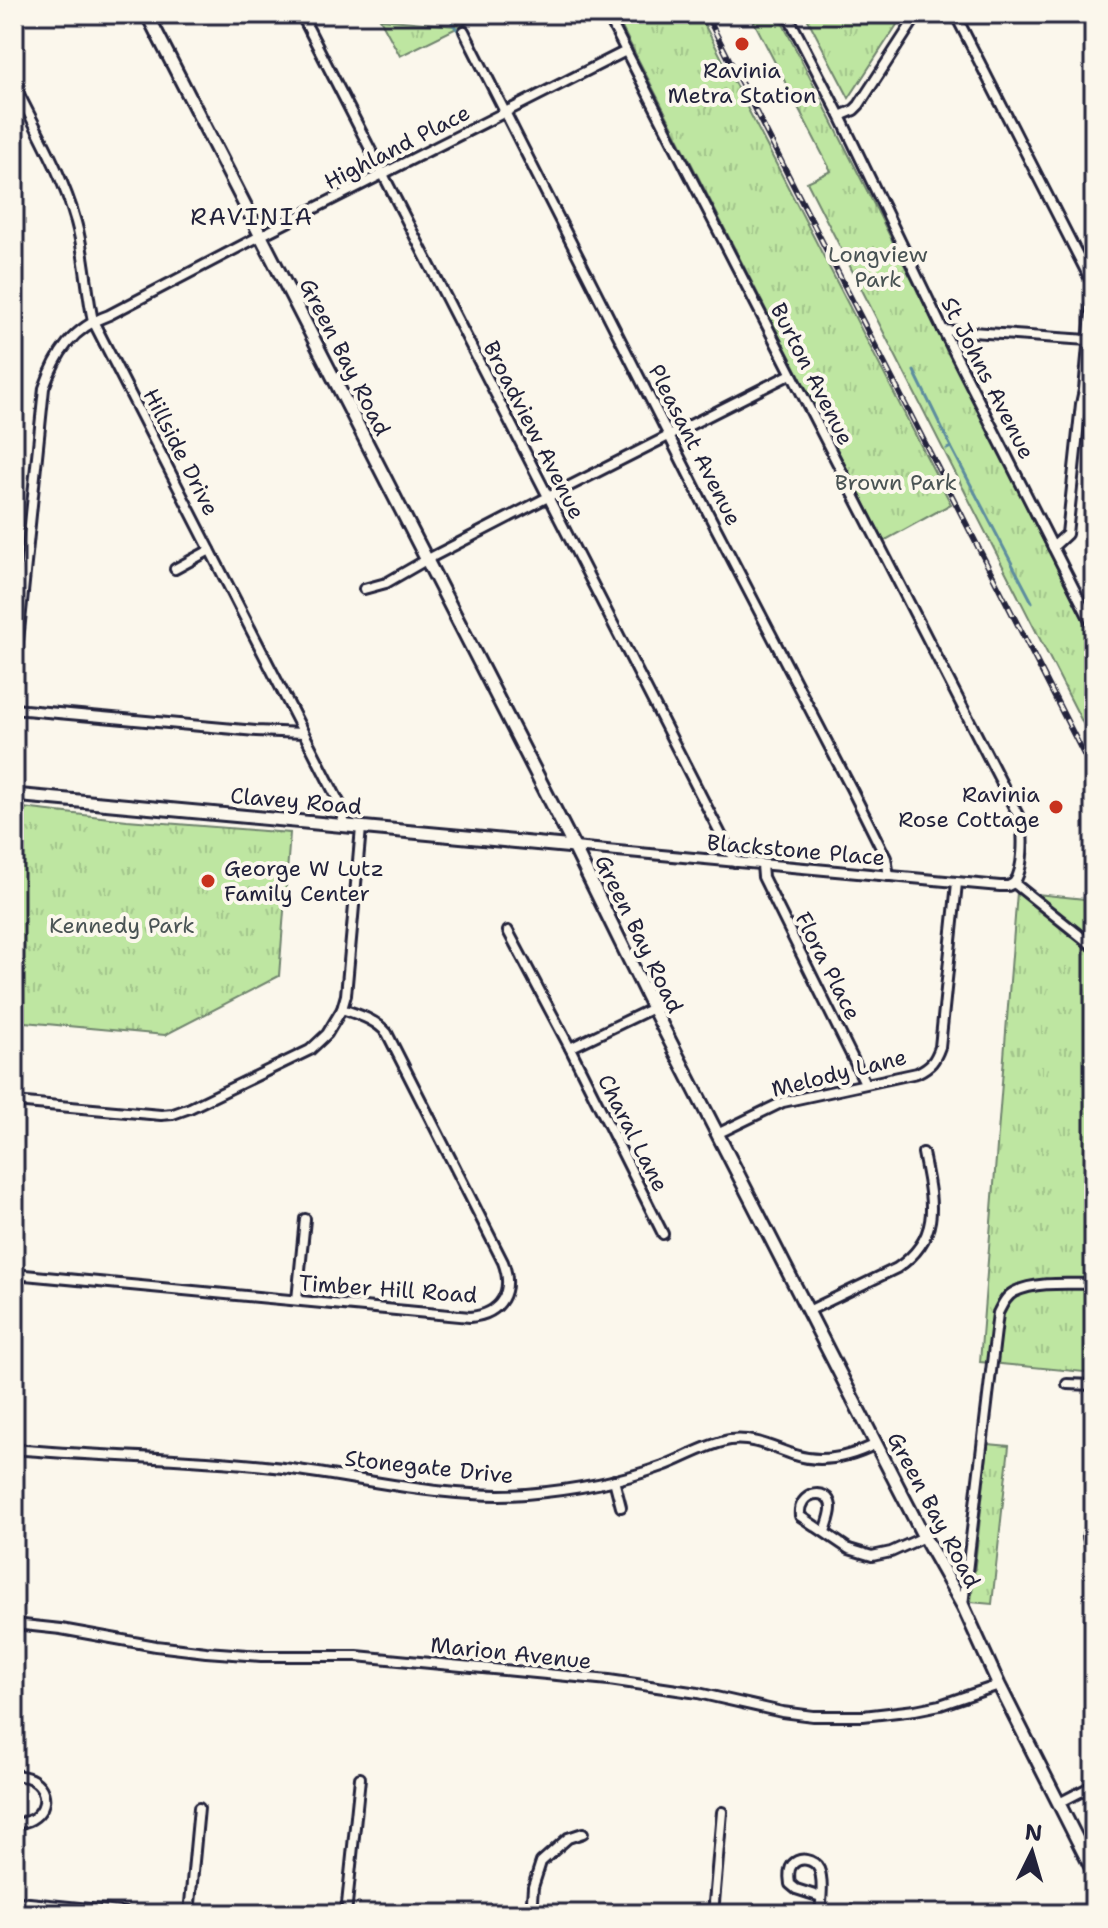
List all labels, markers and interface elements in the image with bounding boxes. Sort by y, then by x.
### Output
marker: Ravinia Metra Station [733,35,751,53]
place label: Ravinia Metra Station [668,56,816,110]
street label: Highland Place [319,98,475,196]
district label: RAVINIA [190,201,314,233]
park label: Longview Park [828,240,928,294]
street label: Green Bay Road [293,273,397,441]
street label: St Johns Avenue [935,292,1041,464]
street label: Burton Avenue [764,298,860,450]
street label: Broadview Avenue [476,336,592,524]
street label: Pleasant Avenue [642,359,748,531]
street label: Hillside Drive [136,383,226,521]
park label: Brown Park [835,468,957,497]
place label: Ravinia Rose Cottage [898,780,1040,834]
street label: Clavey Road [229,781,363,821]
marker: Ravinia Rose Cottage [1047,798,1065,816]
street label: Blackstone Place [706,828,886,872]
street label: Green Bay Road [588,850,690,1018]
place label: George W Lutz Family Center [224,854,384,908]
marker: George W Lutz Family Center [199,872,217,890]
street label: Flora Place [788,907,868,1025]
park label: Kennedy Park [49,911,195,940]
street label: Melody Lane [768,1042,910,1104]
street label: Charal Lane [591,1069,675,1197]
street label: Timber Hill Road [298,1268,478,1310]
street label: Green Bay Road [881,1427,987,1593]
street label: Stonegate Drive [343,1444,515,1490]
street label: Marion Avenue [429,1630,593,1676]
north arrow [992,1812,1072,1892]
text: N [1024,1817,1044,1848]

